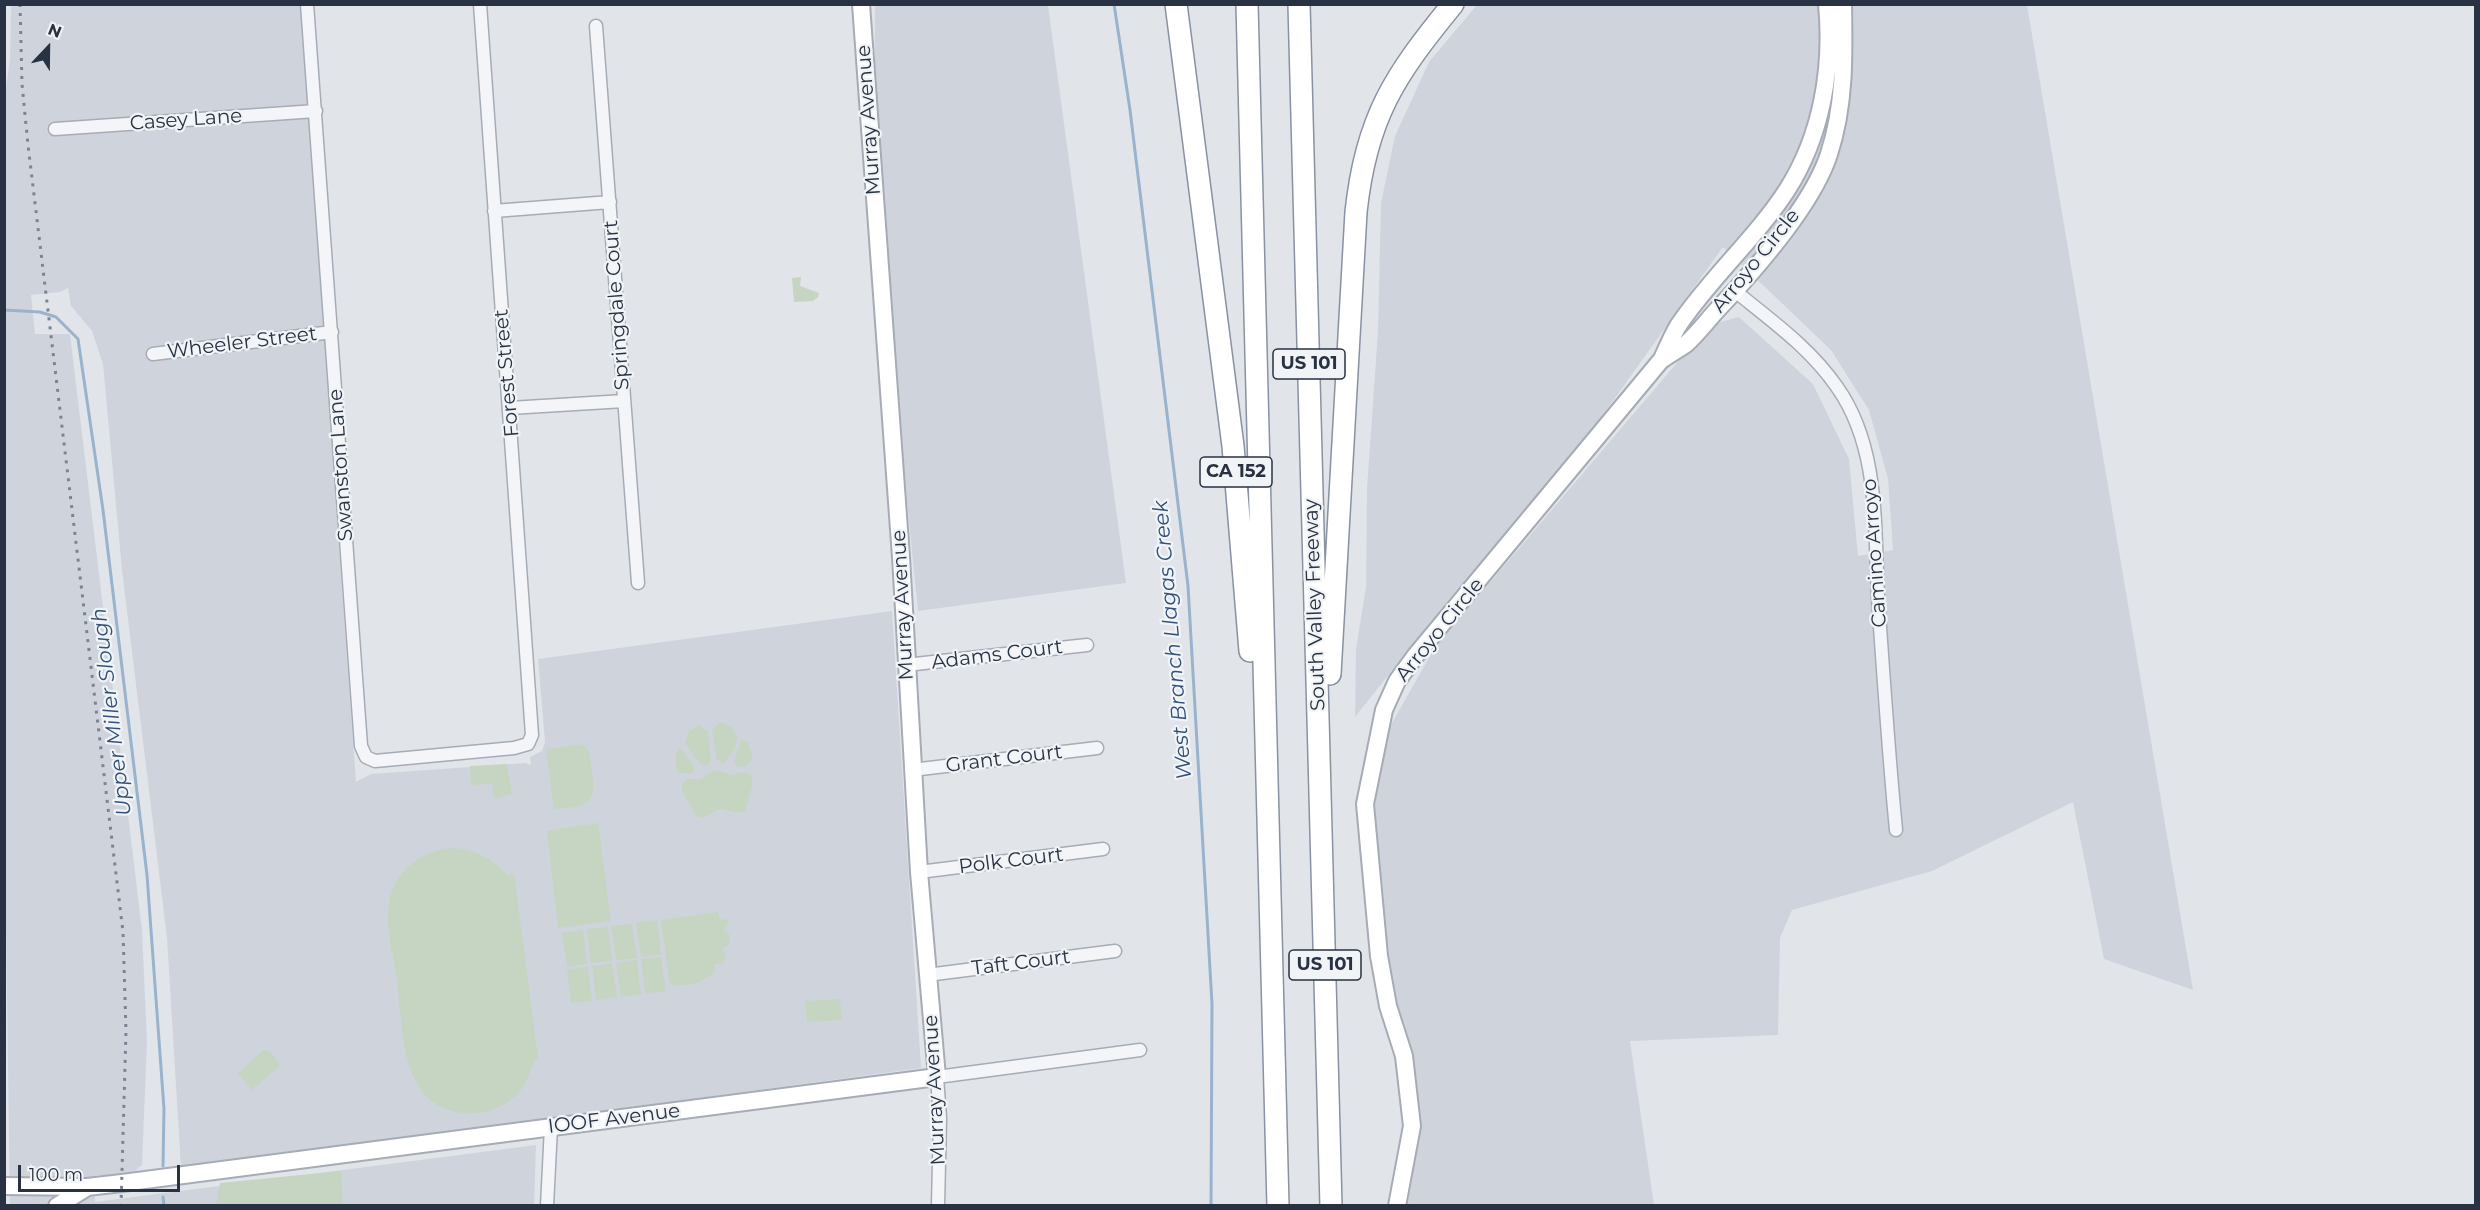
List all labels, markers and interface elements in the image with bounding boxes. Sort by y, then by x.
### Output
north arrow [18,18,78,78]
text: N [45,20,64,42]
street label: Murray Avenue [852,44,886,196]
street label: Casey Lane [129,104,243,136]
street label: Arroyo Circle [1707,204,1805,318]
street label: Springdale Court [599,219,635,391]
street label: Forest Street [489,308,525,438]
street label: Wheeler Street [166,322,318,364]
road number: US 101 [1273,349,1345,379]
street label: Swanston Lane [324,388,358,542]
road number: CA 152 [1200,457,1272,487]
street label: Camino Arroyo [1858,478,1892,628]
water label: West Branch Llagas Creek [1148,499,1198,781]
street label: South Valley Freeway [1299,499,1331,711]
street label: Murray Avenue [887,529,919,681]
street label: Arroyo Circle [1391,573,1489,687]
water label: Upper Miller Slough [87,607,137,817]
street label: Adams Court [930,635,1064,675]
street label: Grant Court [944,740,1064,778]
street label: Polk Court [957,843,1065,879]
street label: Taft Court [970,945,1072,981]
road number: US 101 [1289,950,1361,980]
street label: Murray Avenue [919,1014,951,1166]
street label: IOOF Avenue [547,1099,681,1139]
scale bar [21,1153,183,1191]
text: 100 m [29,1164,83,1186]

